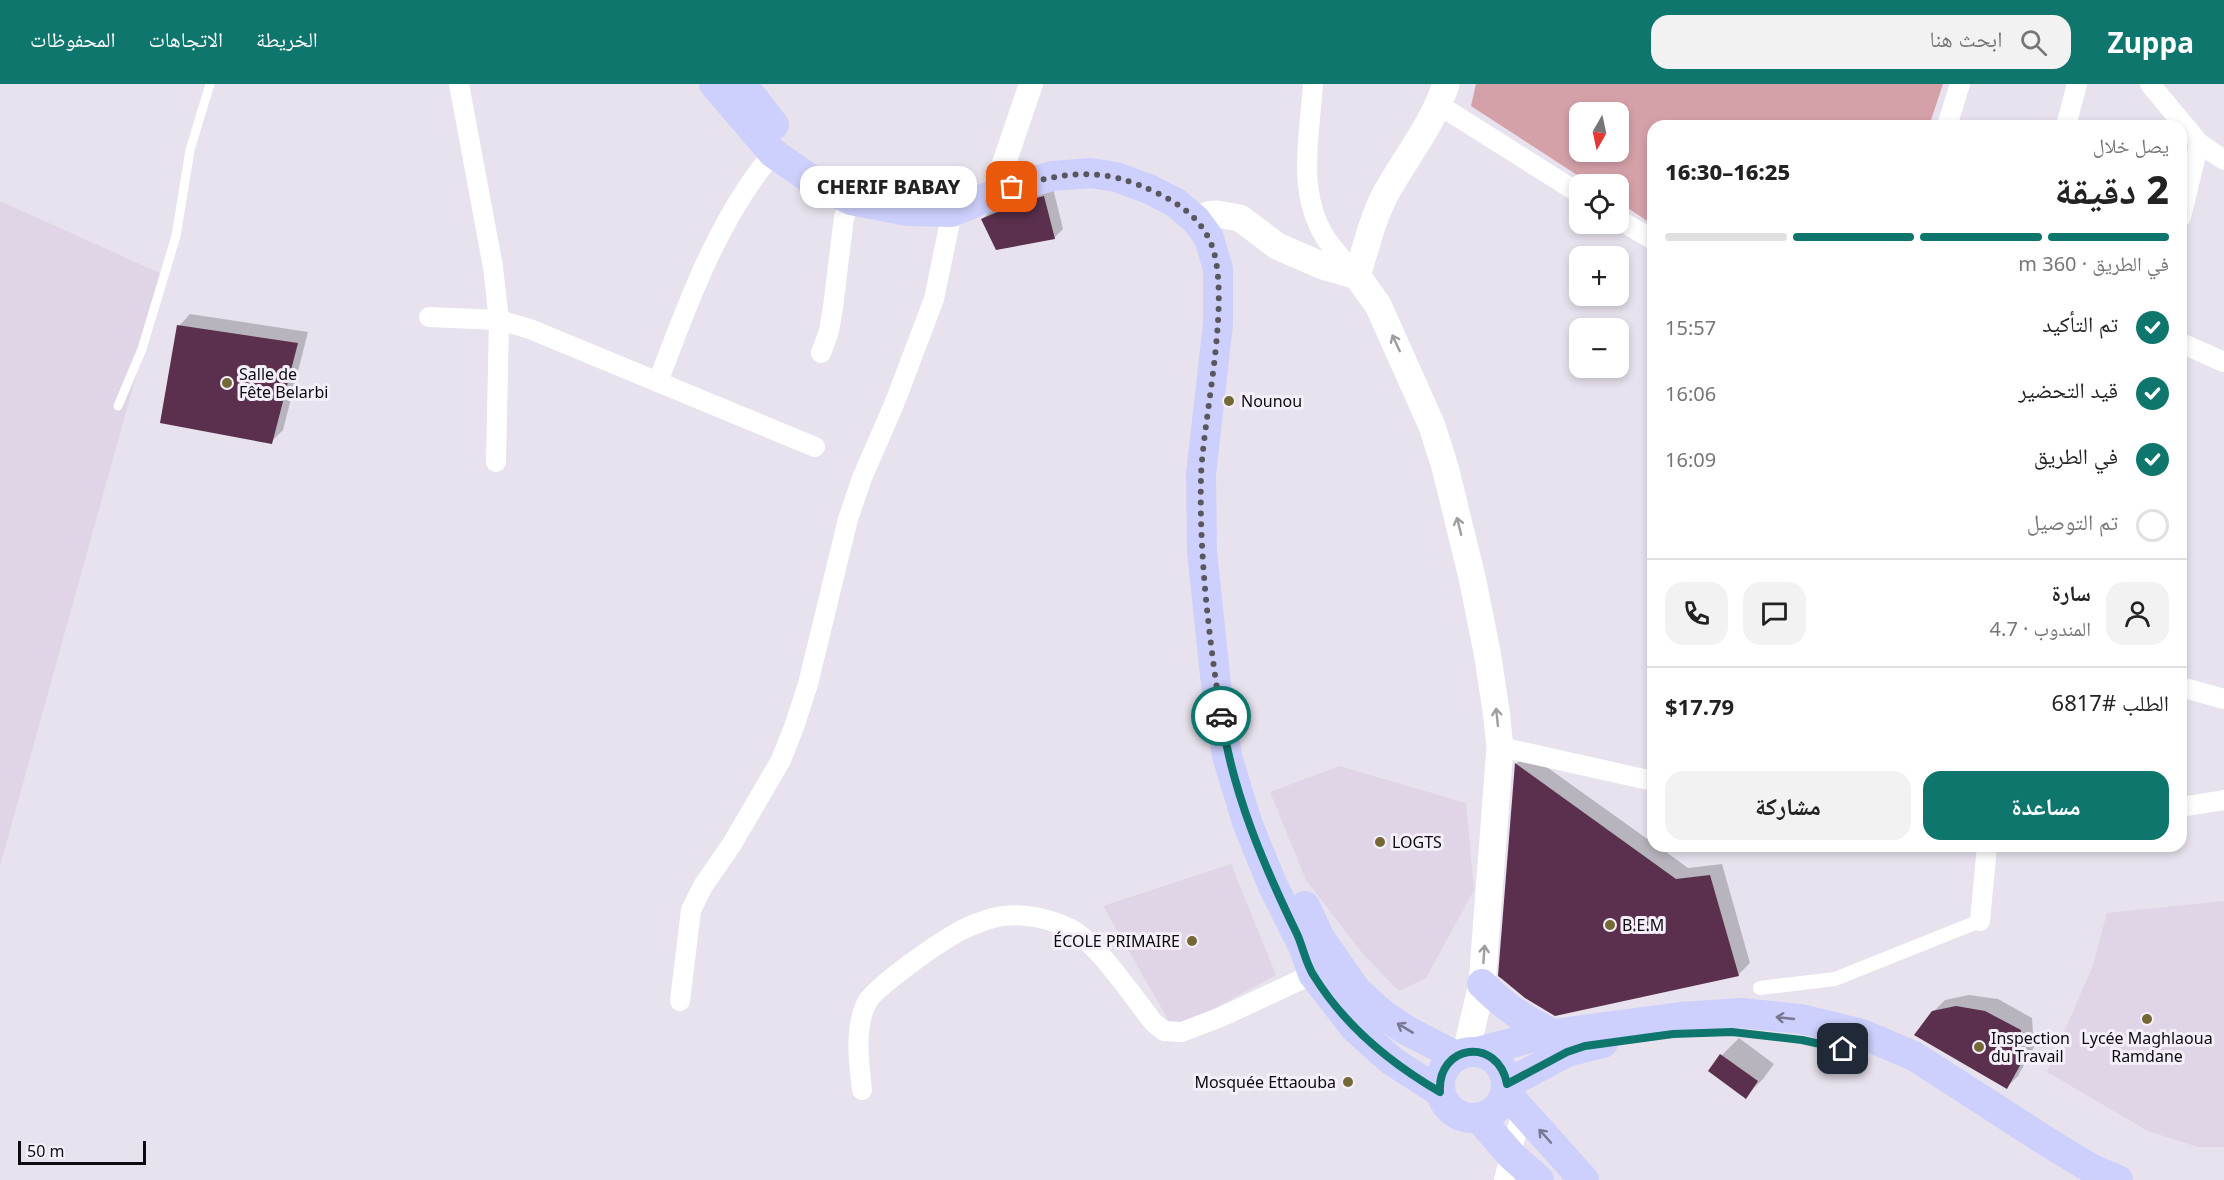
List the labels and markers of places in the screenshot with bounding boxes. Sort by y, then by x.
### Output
pin [986,161,1037,212]
callout: CHERIF BABAY [799,166,976,208]
place label: Salle de Fête Belarbi [239,363,328,403]
marker: Salle de Fête Belarbi [220,376,234,390]
place label: Nounou [1241,390,1302,412]
marker: Nounou [1222,394,1236,408]
place label: LOGTS [1392,831,1442,853]
marker: LOGTS [1373,835,1387,849]
place label: B.E.M [1622,914,1664,936]
marker: B.E.M [1603,918,1617,932]
place label: ÉCOLE PRIMAIRE [1053,930,1180,952]
marker: ÉCOLE PRIMAIRE [1185,934,1199,948]
marker: Lycée Maghlaoua Ramdane [2140,1012,2154,1026]
pin [1817,1023,1868,1074]
place label: Inspection du Travail [1991,1027,2070,1067]
place label: Lycée Maghlaoua Ramdane [2081,1027,2213,1067]
marker: Inspection du Travail [1972,1040,1986,1054]
place label: Mosquée Ettaouba [1194,1071,1336,1093]
marker: Mosquée Ettaouba [1341,1075,1355,1089]

